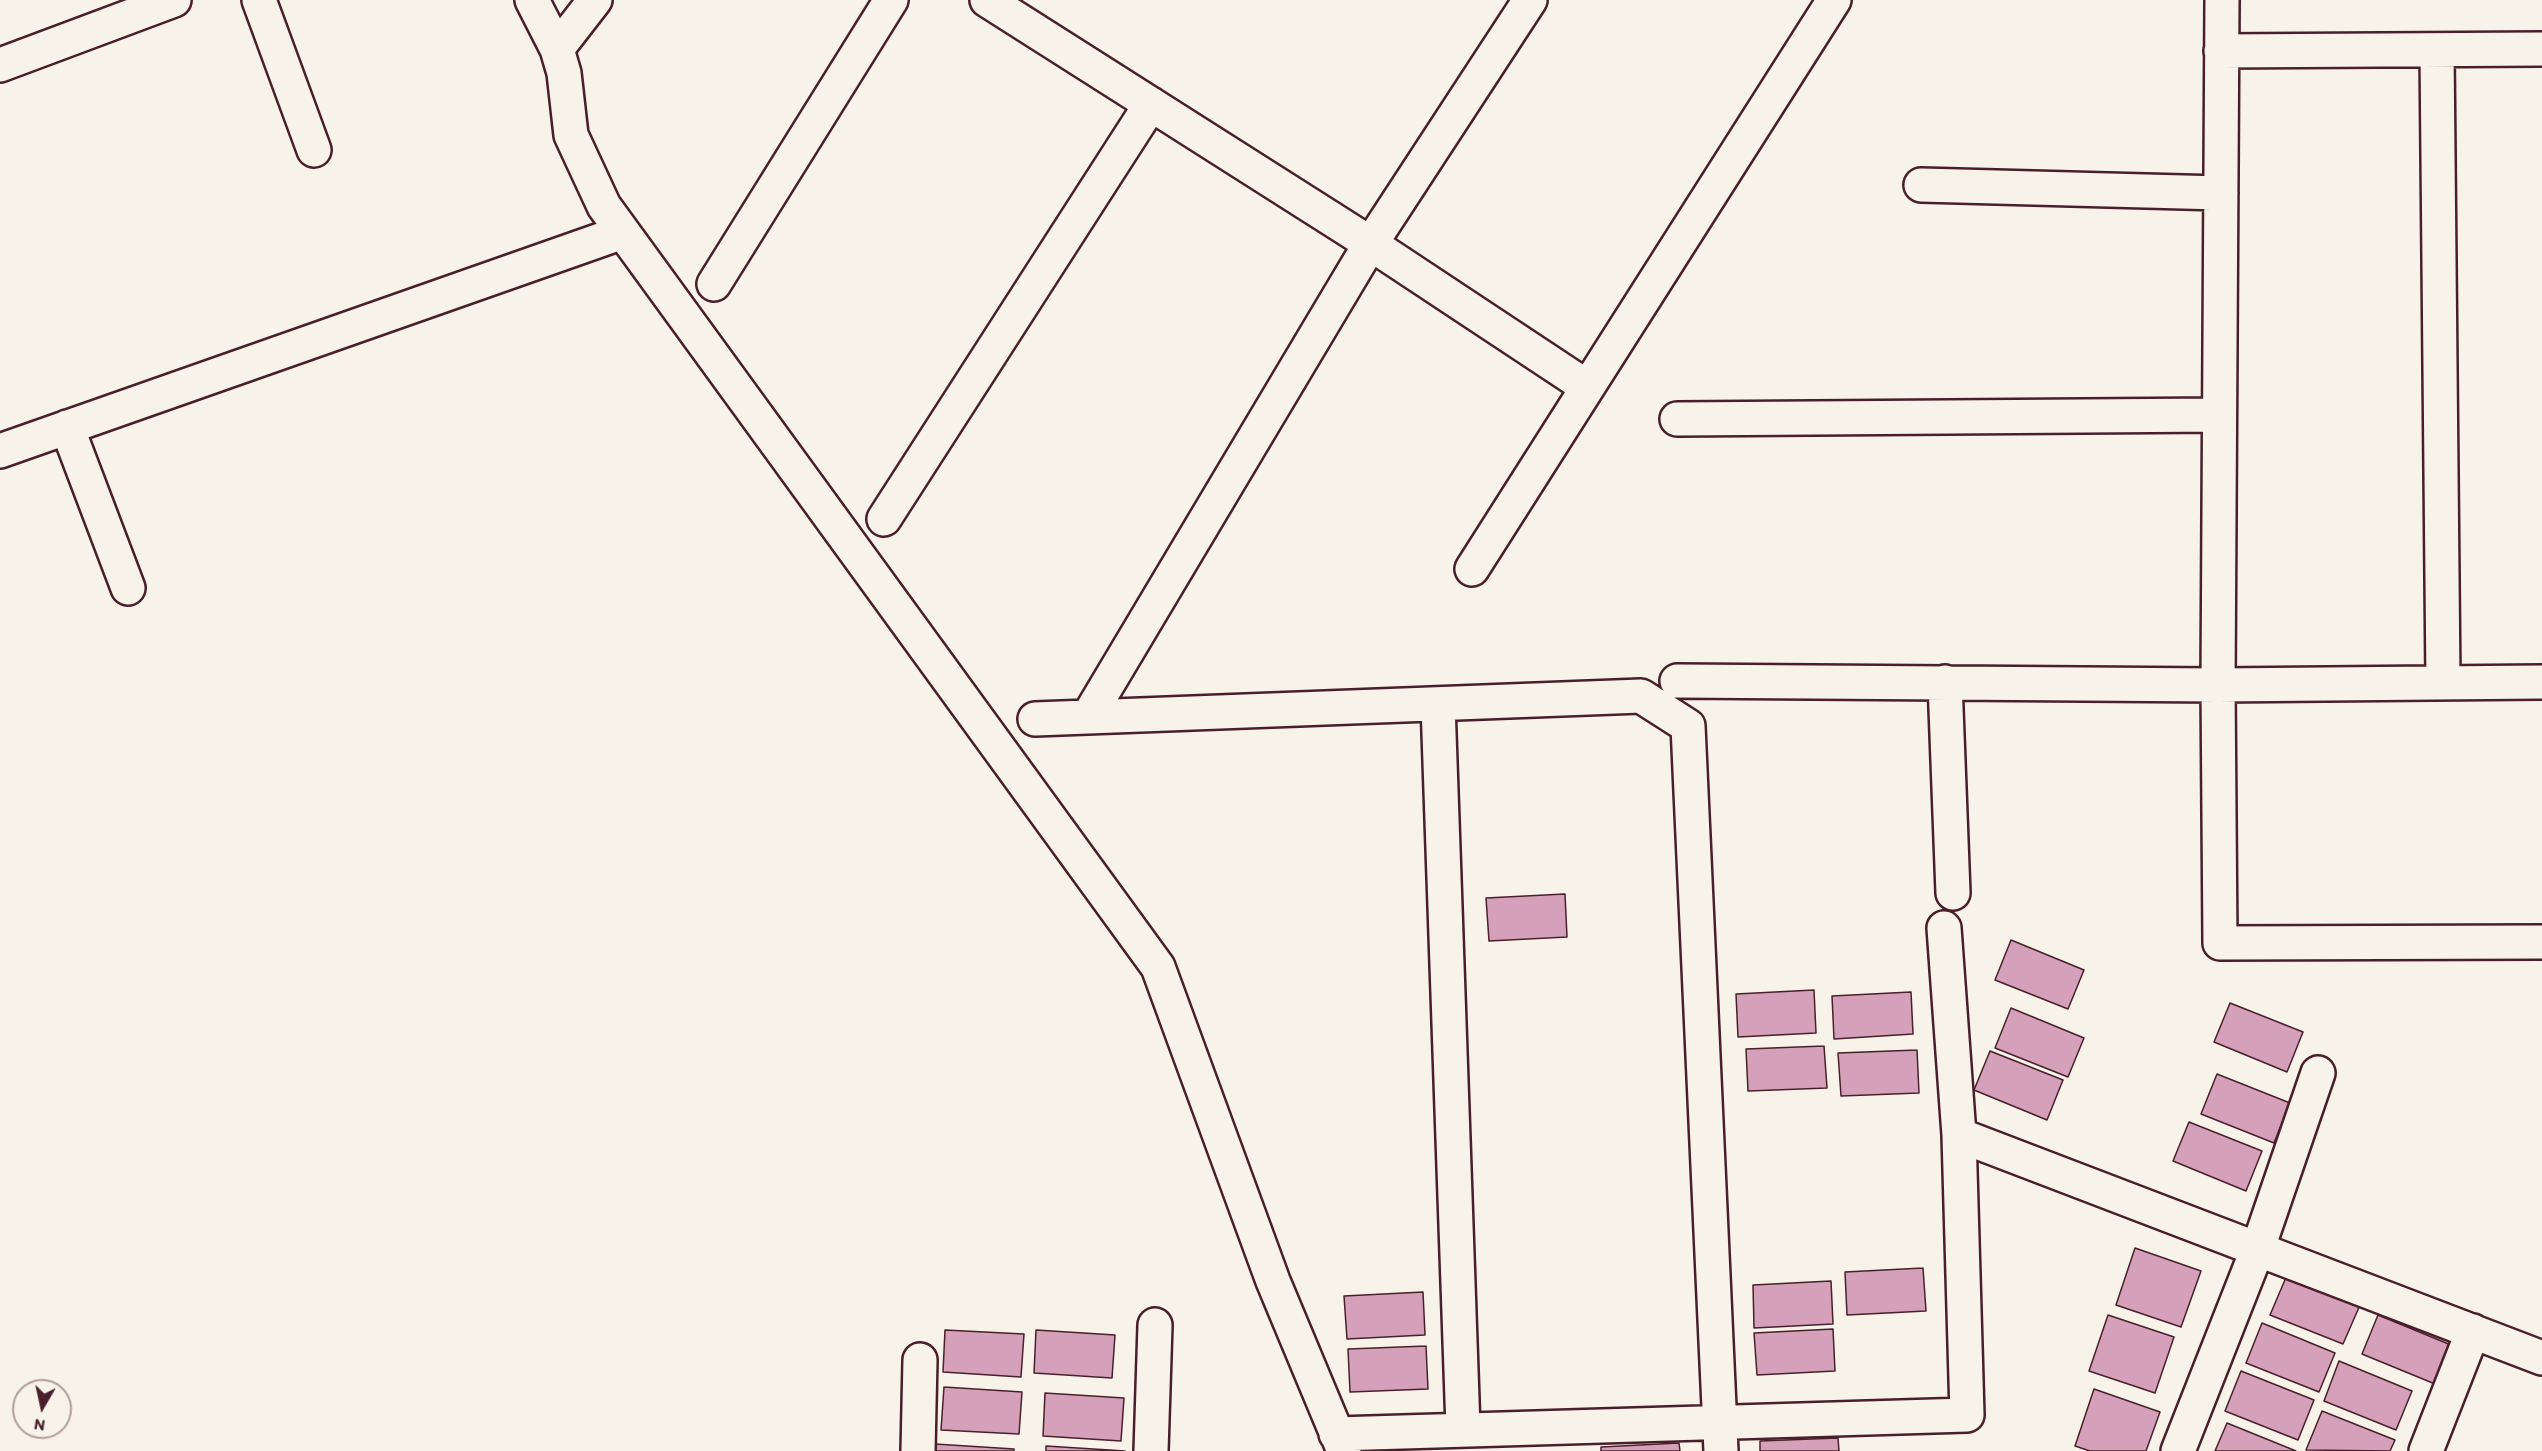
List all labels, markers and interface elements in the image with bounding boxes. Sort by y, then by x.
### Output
north arrow [12,1379,72,1439]
text: N [33,1415,46,1436]

